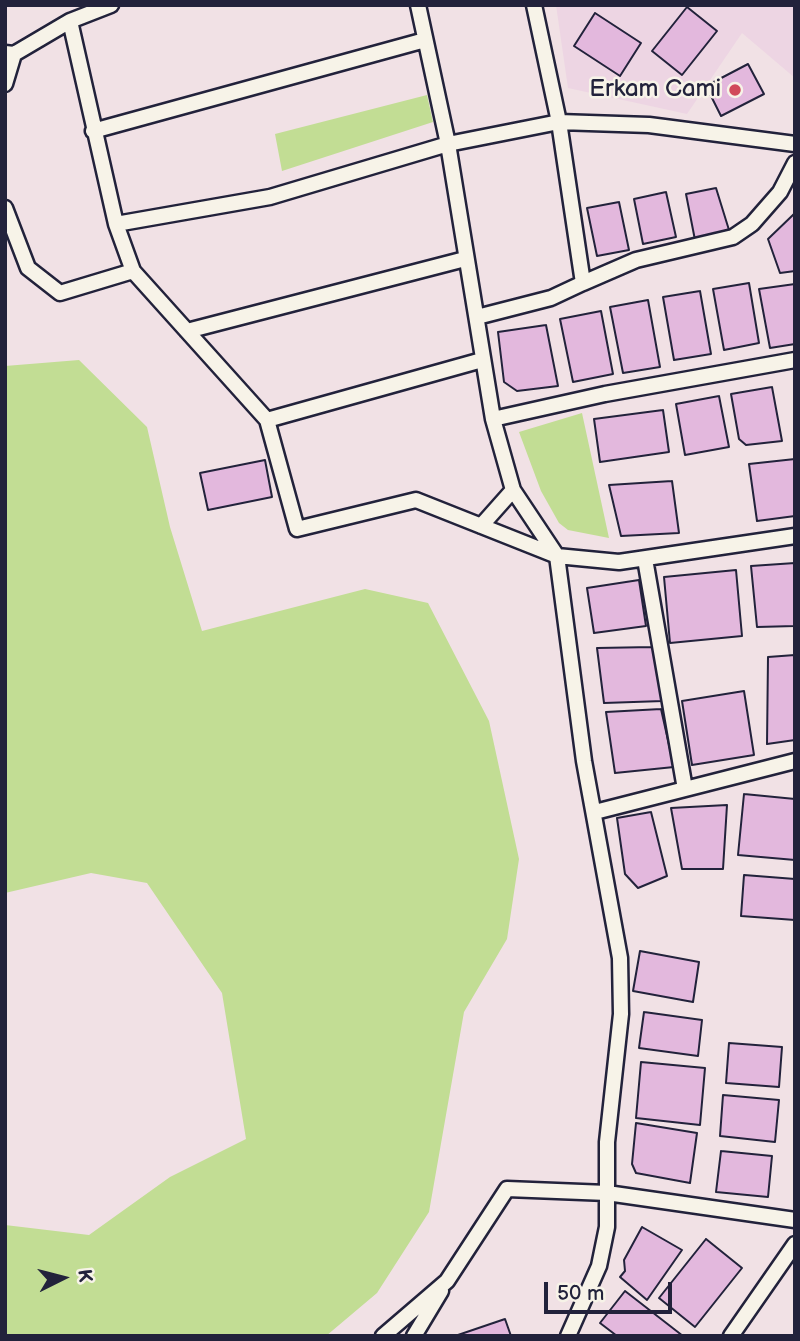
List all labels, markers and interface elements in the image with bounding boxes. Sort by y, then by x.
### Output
place label: Erkam Cami [589,76,721,104]
marker: Erkam Cami [727,82,743,98]
north arrow [28,1243,98,1313]
text: K [72,1268,96,1283]
scale bar [548,1268,676,1312]
text: 50 m [557,1281,604,1306]

